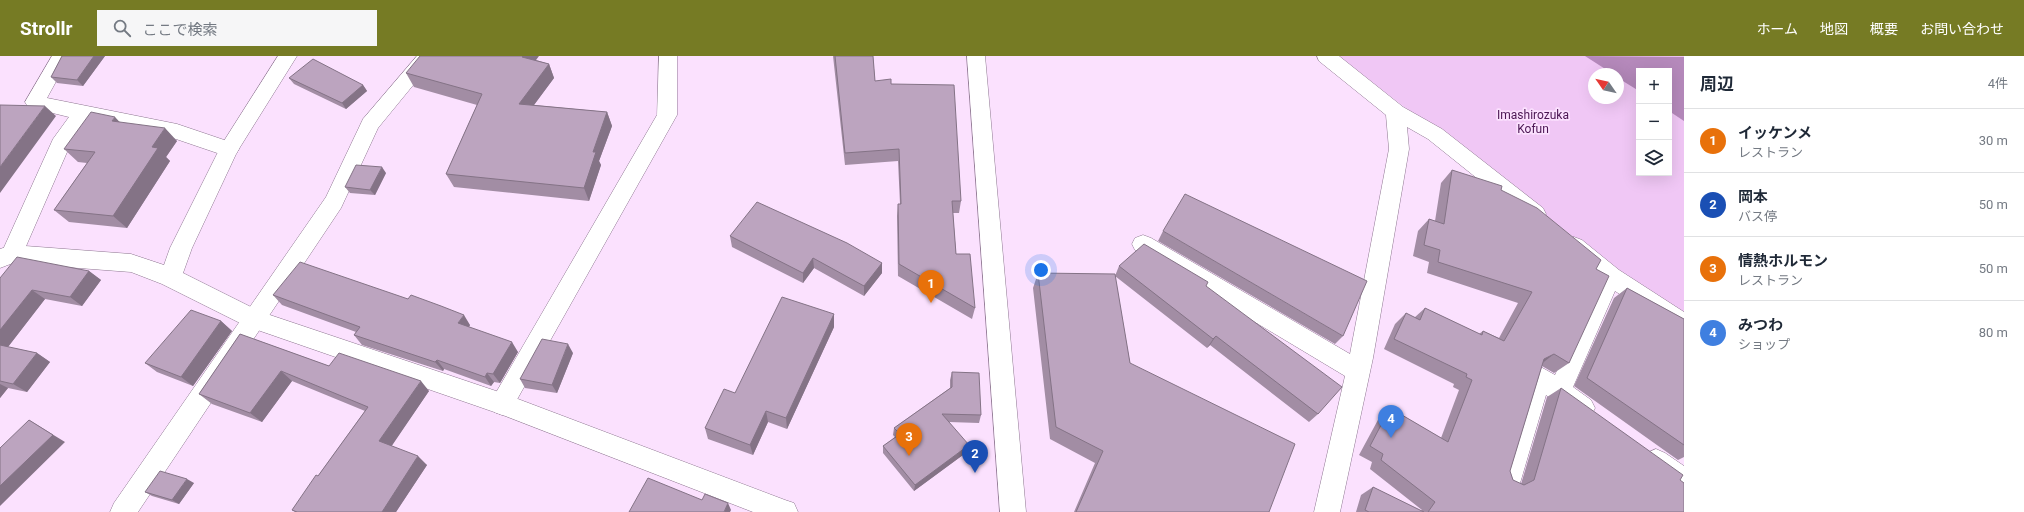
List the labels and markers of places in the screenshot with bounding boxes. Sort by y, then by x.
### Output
pin: 1 [918,270,944,303]
pin: 4 [1378,405,1404,438]
pin: 3 [896,423,922,456]
pin: 2 [962,440,988,473]

